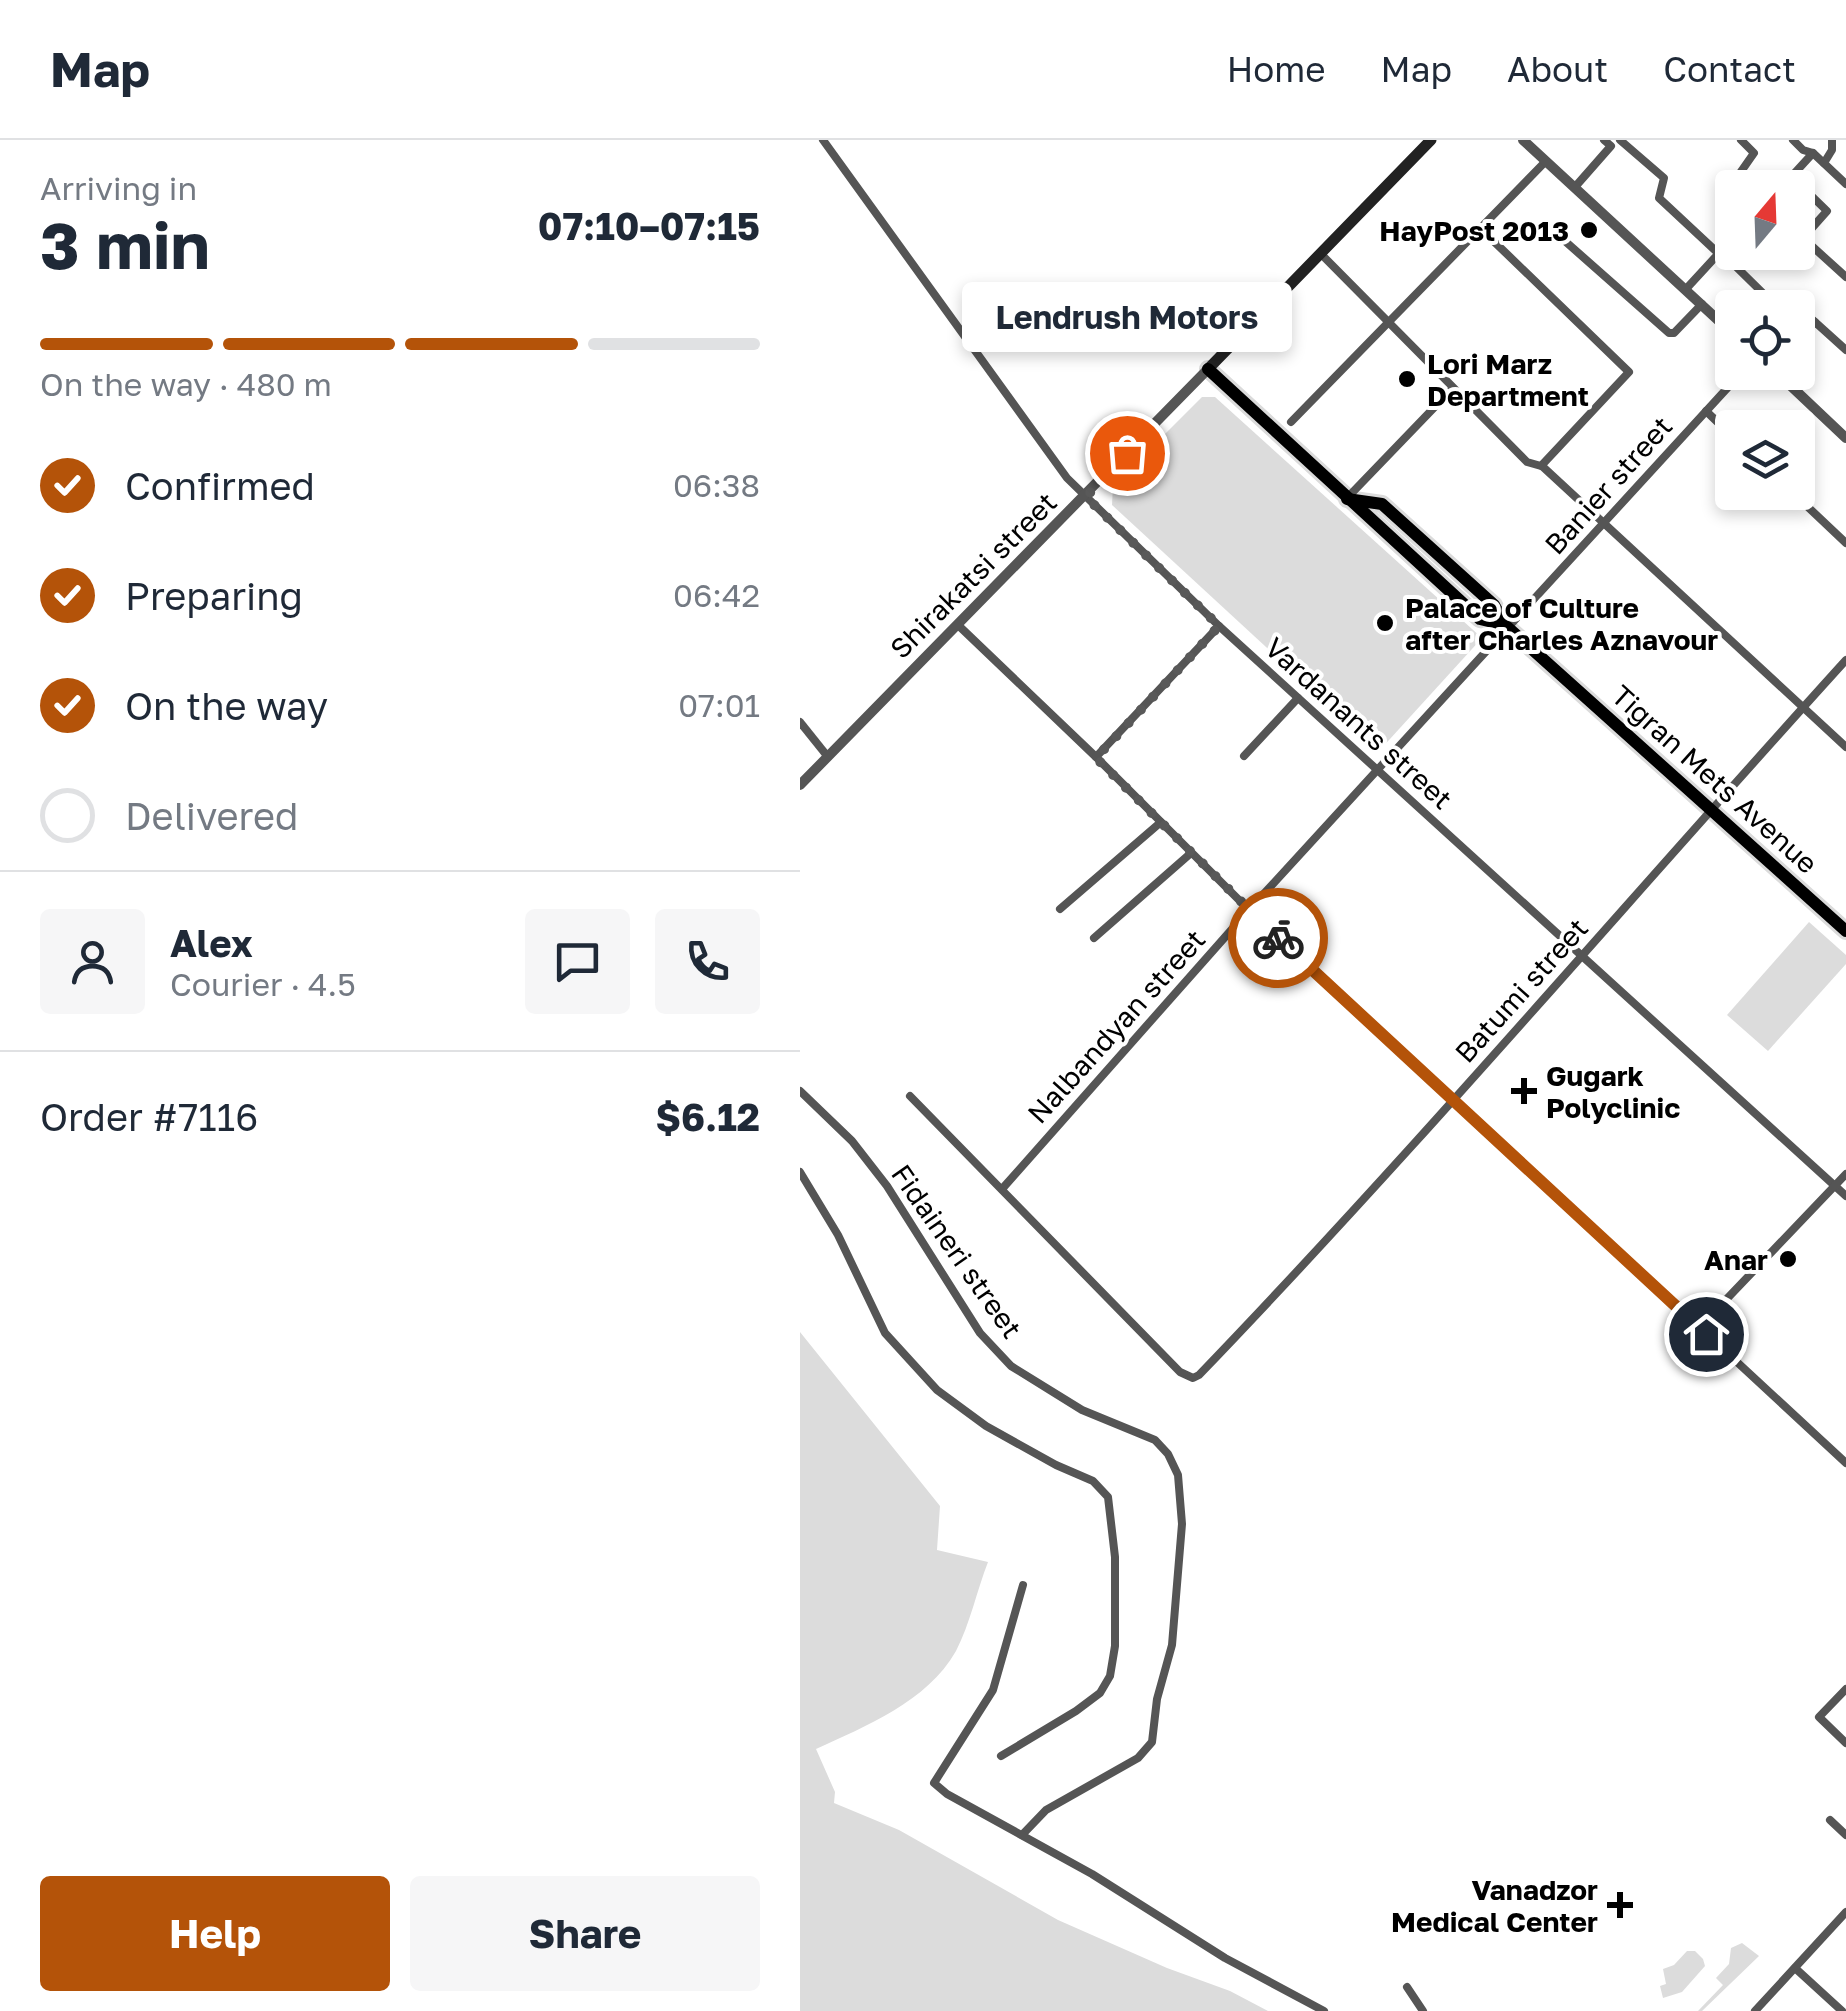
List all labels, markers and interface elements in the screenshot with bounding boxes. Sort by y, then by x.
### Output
text: Map [50,40,150,98]
text: Home [1227,48,1326,90]
text: Map [1381,48,1452,90]
text: About [1507,48,1608,90]
text: Contact [1663,48,1796,90]
text: Arriving in [40,169,197,207]
north arrow [1715,170,1815,270]
map controls [1715,170,1815,510]
text: 07:10–07:15 [538,203,760,248]
text: 3 min [40,205,210,283]
place label: HayPost 2013 [1379,214,1569,247]
marker: HayPost 2013 [1578,219,1600,241]
callout: Lendrush Motors [962,283,1292,353]
button: locate [1715,290,1815,390]
text: Lendrush Motors [996,298,1258,336]
place label: Lori Marz Department [1427,347,1589,412]
text: On the way · 480 m [40,365,332,403]
marker: Lori Marz Department [1396,368,1418,390]
street label: Banier street [1538,409,1678,561]
button: layers [1715,410,1815,510]
pin [1085,411,1170,496]
icon: bag [1100,426,1155,481]
icon: check [40,458,95,513]
text: Confirmed [125,463,315,508]
text: 06:38 [673,466,760,504]
street label: Shirakatsi street [883,485,1063,665]
icon: check [40,568,95,623]
text: Preparing [125,573,303,618]
text: 06:42 [673,576,760,614]
place label: Palace of Culture after Charles Aznavour [1405,591,1718,656]
marker: Palace of Culture after Charles Aznavour [1374,612,1396,634]
street label: Vardanants street [1259,630,1459,816]
icon: check [40,678,95,733]
street label: Tigran Mets Avenue [1606,678,1824,880]
text: On the way [125,683,328,728]
text: 07:01 [678,686,760,724]
text: Delivered [125,793,298,838]
courier [1228,888,1328,988]
button: person [40,909,145,1014]
button: chat [525,909,630,1014]
button: phone [655,909,760,1014]
icon: bike [1251,911,1306,966]
street label: Batumi street [1448,911,1594,1069]
text: Alex [170,920,253,965]
street label: Nalbandyan street [1021,923,1211,1129]
text: Courier · 4.5 [170,965,356,1003]
place label: Gugark Polyclinic [1546,1059,1680,1124]
marker: Gugark Polyclinic [1511,1078,1537,1104]
text: Order #7116 [40,1094,258,1139]
text: $6.12 [655,1094,760,1139]
street label: Fidaineri street [885,1158,1029,1344]
place label: Anar [1704,1243,1768,1276]
marker: Anar [1777,1248,1799,1270]
pin [1664,1292,1749,1377]
icon: home [1679,1307,1734,1362]
place label: Vanadzor Medical Center [1391,1873,1598,1938]
button: Help [40,1876,390,1991]
button: Share [410,1876,760,1991]
marker: Vanadzor Medical Center [1607,1892,1633,1918]

